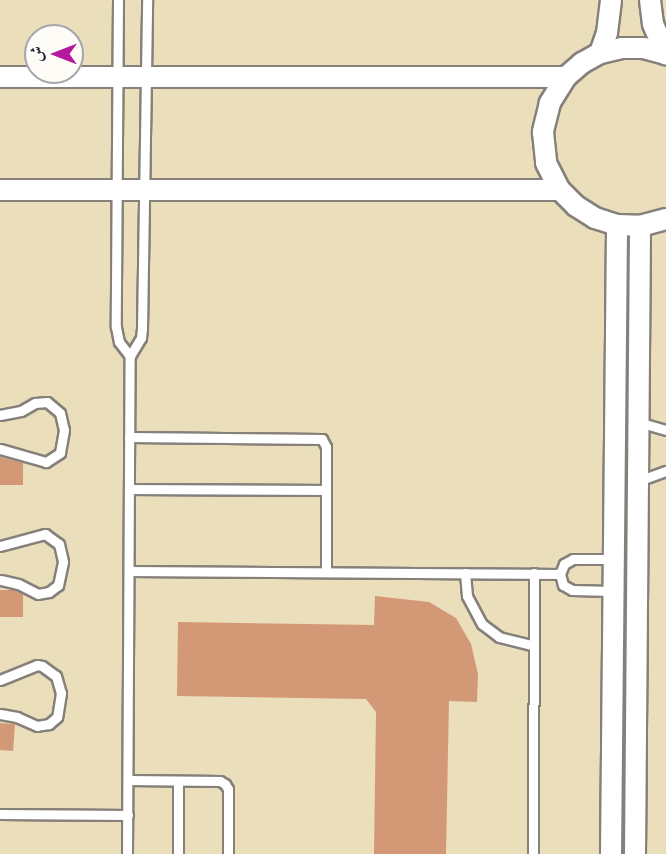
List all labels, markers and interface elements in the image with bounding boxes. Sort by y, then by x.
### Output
north arrow [24,24,84,84]
text: ش [30,46,46,62]

